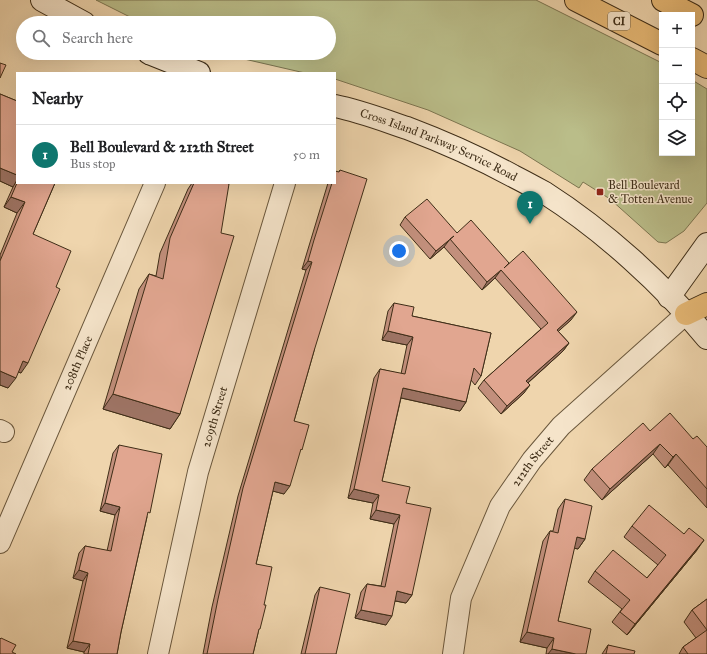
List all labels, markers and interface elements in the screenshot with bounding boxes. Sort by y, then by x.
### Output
road number: CI [608,12,630,30]
map controls [659,12,695,156]
button: + [659,12,695,48]
search box [16,16,336,60]
icon: search [30,27,52,49]
text: Search here [62,29,133,47]
button: − [659,48,695,84]
button: locate [659,84,695,120]
text: Nearby [32,88,83,109]
street label: Cross Island Parkway Service Road [358,106,520,184]
button: layers [659,120,695,156]
text: Bell Boulevard & 212th Street [70,138,254,156]
text: 1 [42,147,48,163]
text: 50 m [293,147,320,163]
text: Bus stop [70,156,116,172]
place label: Bell Boulevard & Totten Avenue [608,178,693,206]
marker: Bell Boulevard & Totten Avenue [595,187,605,197]
pin: 1 [517,191,543,224]
your location [389,241,409,261]
street label: 208th Place [60,334,95,392]
street label: 209th Street [199,384,231,449]
street label: 212th Street [509,432,557,489]

